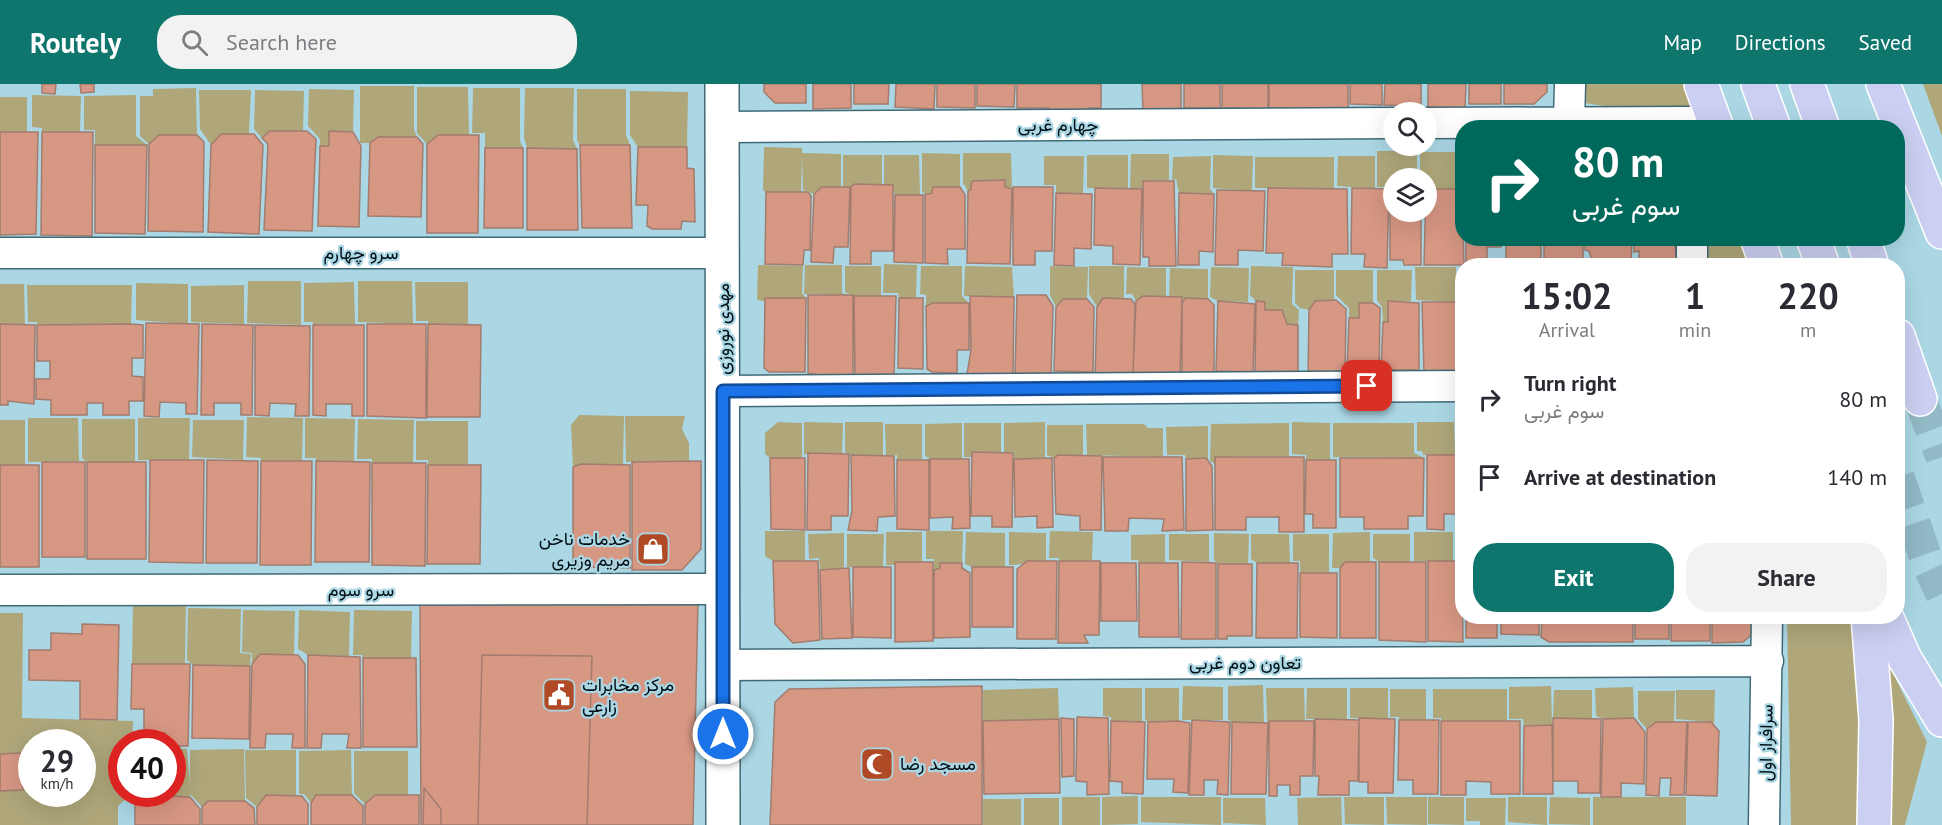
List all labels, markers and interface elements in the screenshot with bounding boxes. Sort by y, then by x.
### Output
search box [157,15,577,69]
text: Routely [30,24,121,61]
icon: search [178,26,211,59]
text: Search here [226,28,337,56]
text: Map [1663,29,1702,56]
text: Directions [1735,29,1826,56]
text: Saved [1859,29,1912,56]
map controls [1383,102,1437,222]
button: search [1383,102,1437,156]
street label: چهارم غربی [1018,113,1098,137]
text: 80 m [1572,134,1664,189]
icon: right [1473,144,1551,222]
button: layers [1383,168,1437,222]
text: سوم غربی [1572,188,1680,222]
street label: سرو چهارم [324,241,398,265]
text: 15:02 [1521,272,1613,319]
text: 1 [1685,272,1705,319]
text: 220 [1778,272,1839,319]
street label: مهدی نوروزی [711,283,734,375]
text: Arrival [1539,317,1595,343]
text: min [1679,317,1711,343]
text: m [1800,317,1816,343]
pin [1341,360,1392,411]
icon: arrive [1350,369,1383,402]
text: Turn right [1524,369,1616,397]
icon: right [1473,383,1506,416]
text: 80 m [1839,385,1887,413]
text: سوم غربی [1524,398,1604,424]
icon: arrive [1473,461,1506,494]
text: Arrive at destination [1524,463,1716,491]
text: 140 m [1827,463,1887,491]
place label: خدمات ناخن مریم وزیری [539,527,630,572]
shop icon: خدمات ناخن مریم وزیری [635,531,671,567]
button: Exit [1473,543,1674,612]
button: Share [1686,543,1887,612]
street label: سرو سوم [328,578,394,602]
street label: تعاون دوم غربی [1189,651,1301,675]
place label: مرکز مخابرات زارعی [582,673,674,717]
public building icon: مرکز مخابرات زارعی [541,677,577,713]
position arrow [691,702,755,766]
street label: سرافراز اول [1753,704,1778,782]
speed limit sign: 40 [108,729,186,807]
text: 29 [40,741,74,780]
mosque icon: مسجد رضا [859,746,895,782]
place label: مسجد رضا [900,752,976,775]
text: km/h [41,774,73,793]

